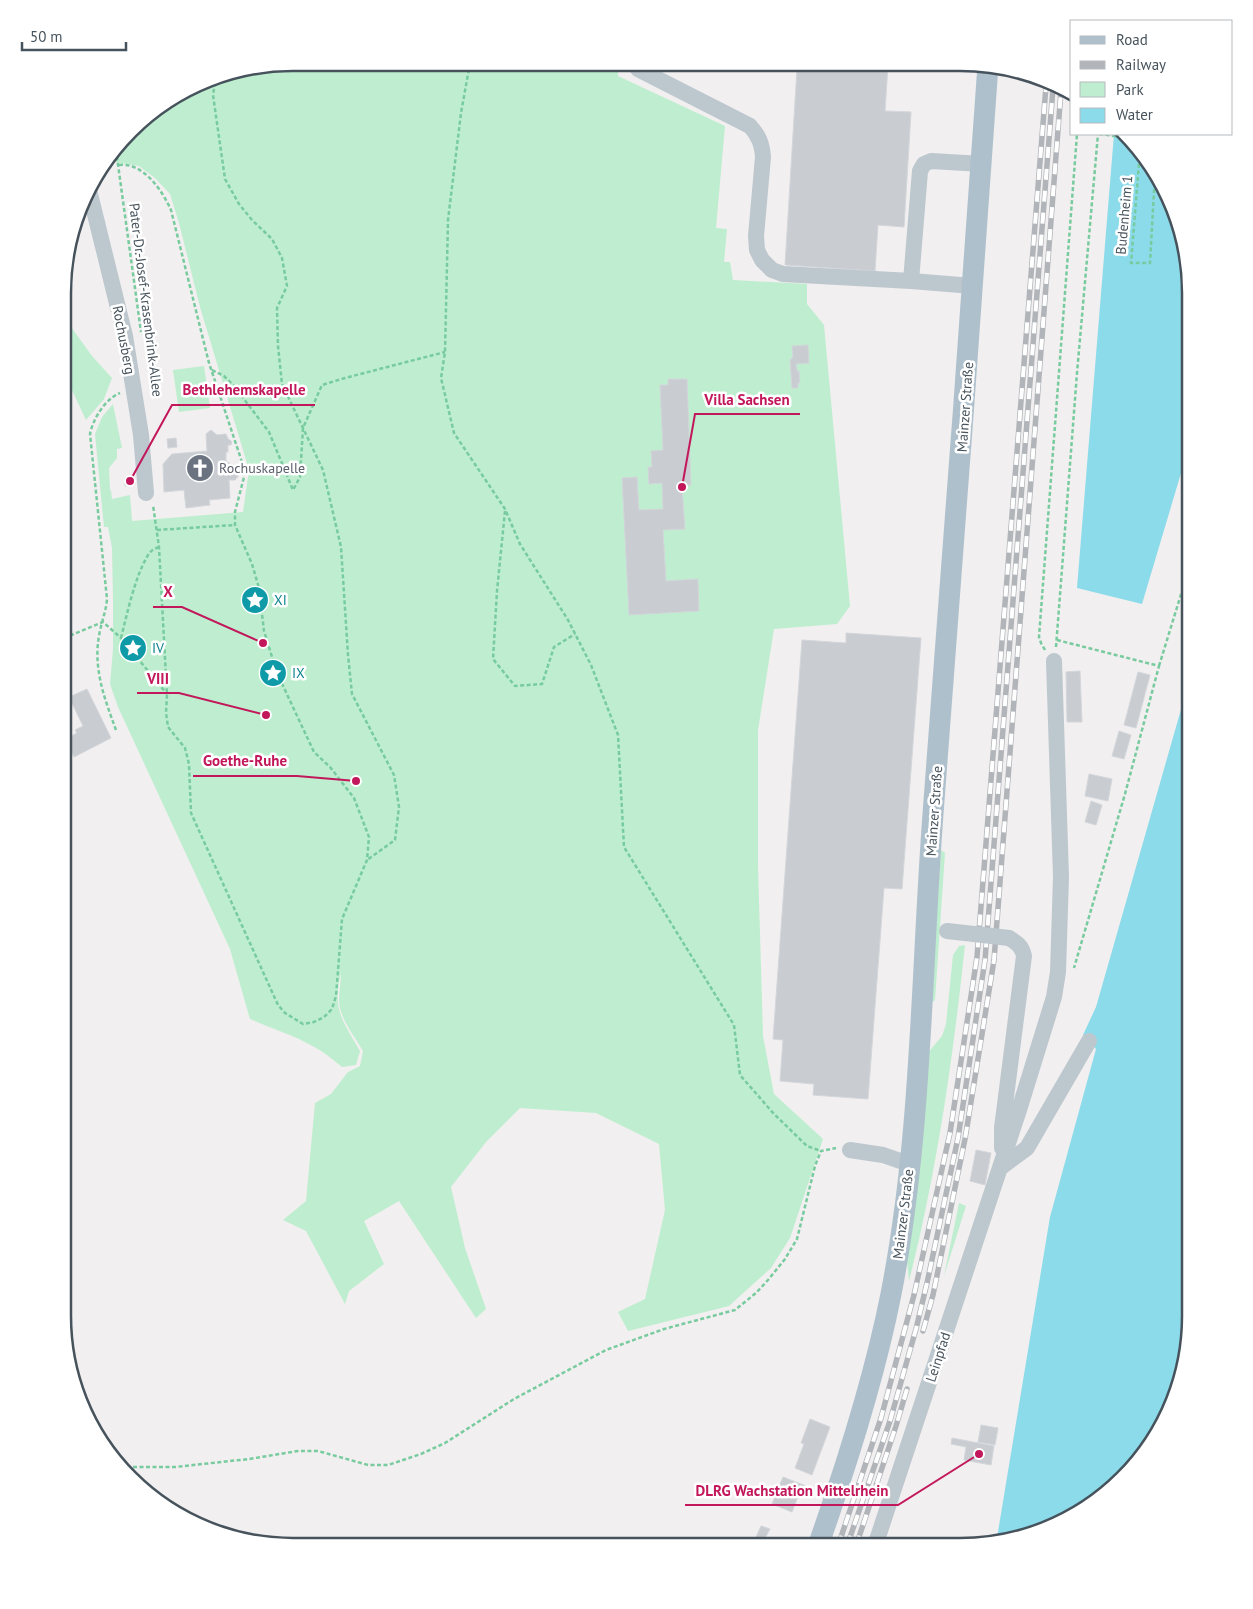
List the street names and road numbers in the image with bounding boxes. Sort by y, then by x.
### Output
street label: Budenheim 1 [1112,175,1136,255]
street label: Pater-Dr.-Josef-Krasenbrink-Allee [125,202,167,398]
street label: Rochusberg [109,304,139,376]
street label: Mainzer Straße [953,361,977,453]
street label: Mainzer Straße [922,765,946,857]
street label: Mainzer Straße [889,1168,917,1260]
street label: Leinpfad [922,1330,954,1384]

